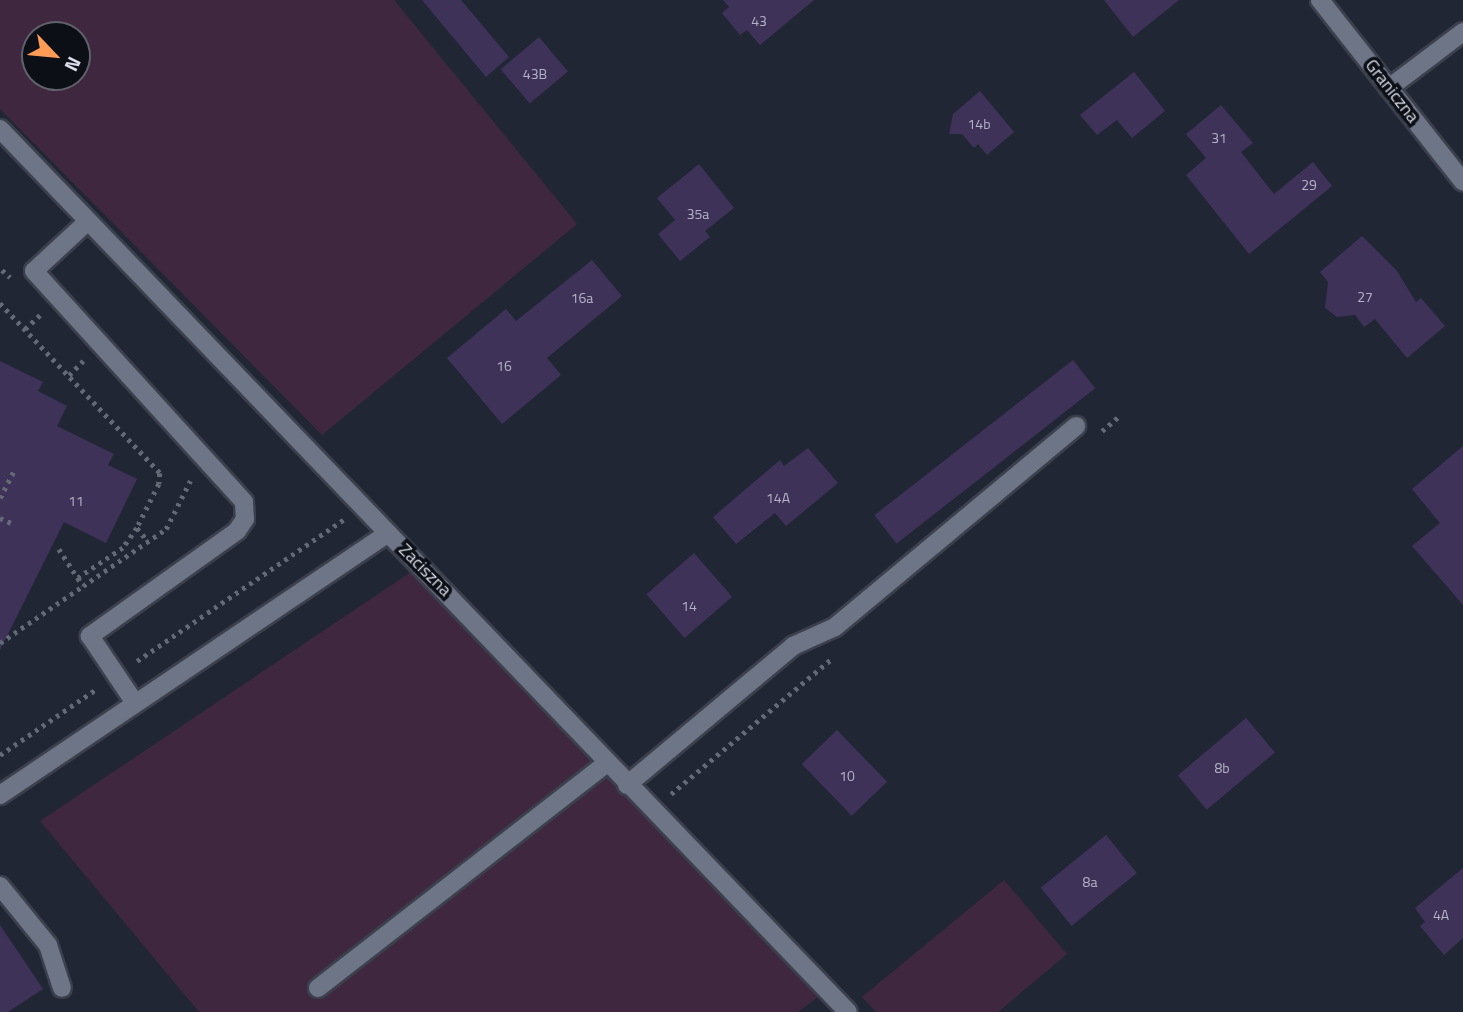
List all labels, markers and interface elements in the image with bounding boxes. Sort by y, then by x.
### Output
house number: 43 [751,13,767,29]
north arrow [21,21,91,91]
text: N [58,52,89,77]
street label: Graniczna [1361,55,1423,127]
house number: 43B [523,66,547,82]
house number: 14b [967,116,991,132]
house number: 31 [1211,130,1227,146]
house number: 29 [1301,177,1317,193]
house number: 35a [687,206,709,222]
house number: 27 [1357,289,1373,305]
house number: 16a [571,290,593,306]
house number: 16 [496,358,512,374]
house number: 14A [766,490,790,506]
house number: 11 [68,493,84,509]
street label: Zaciszna [394,539,456,601]
house number: 14 [681,598,697,614]
house number: 8b [1214,760,1230,776]
house number: 10 [839,768,855,784]
house number: 8a [1083,874,1097,890]
house number: 4A [1433,907,1449,923]

